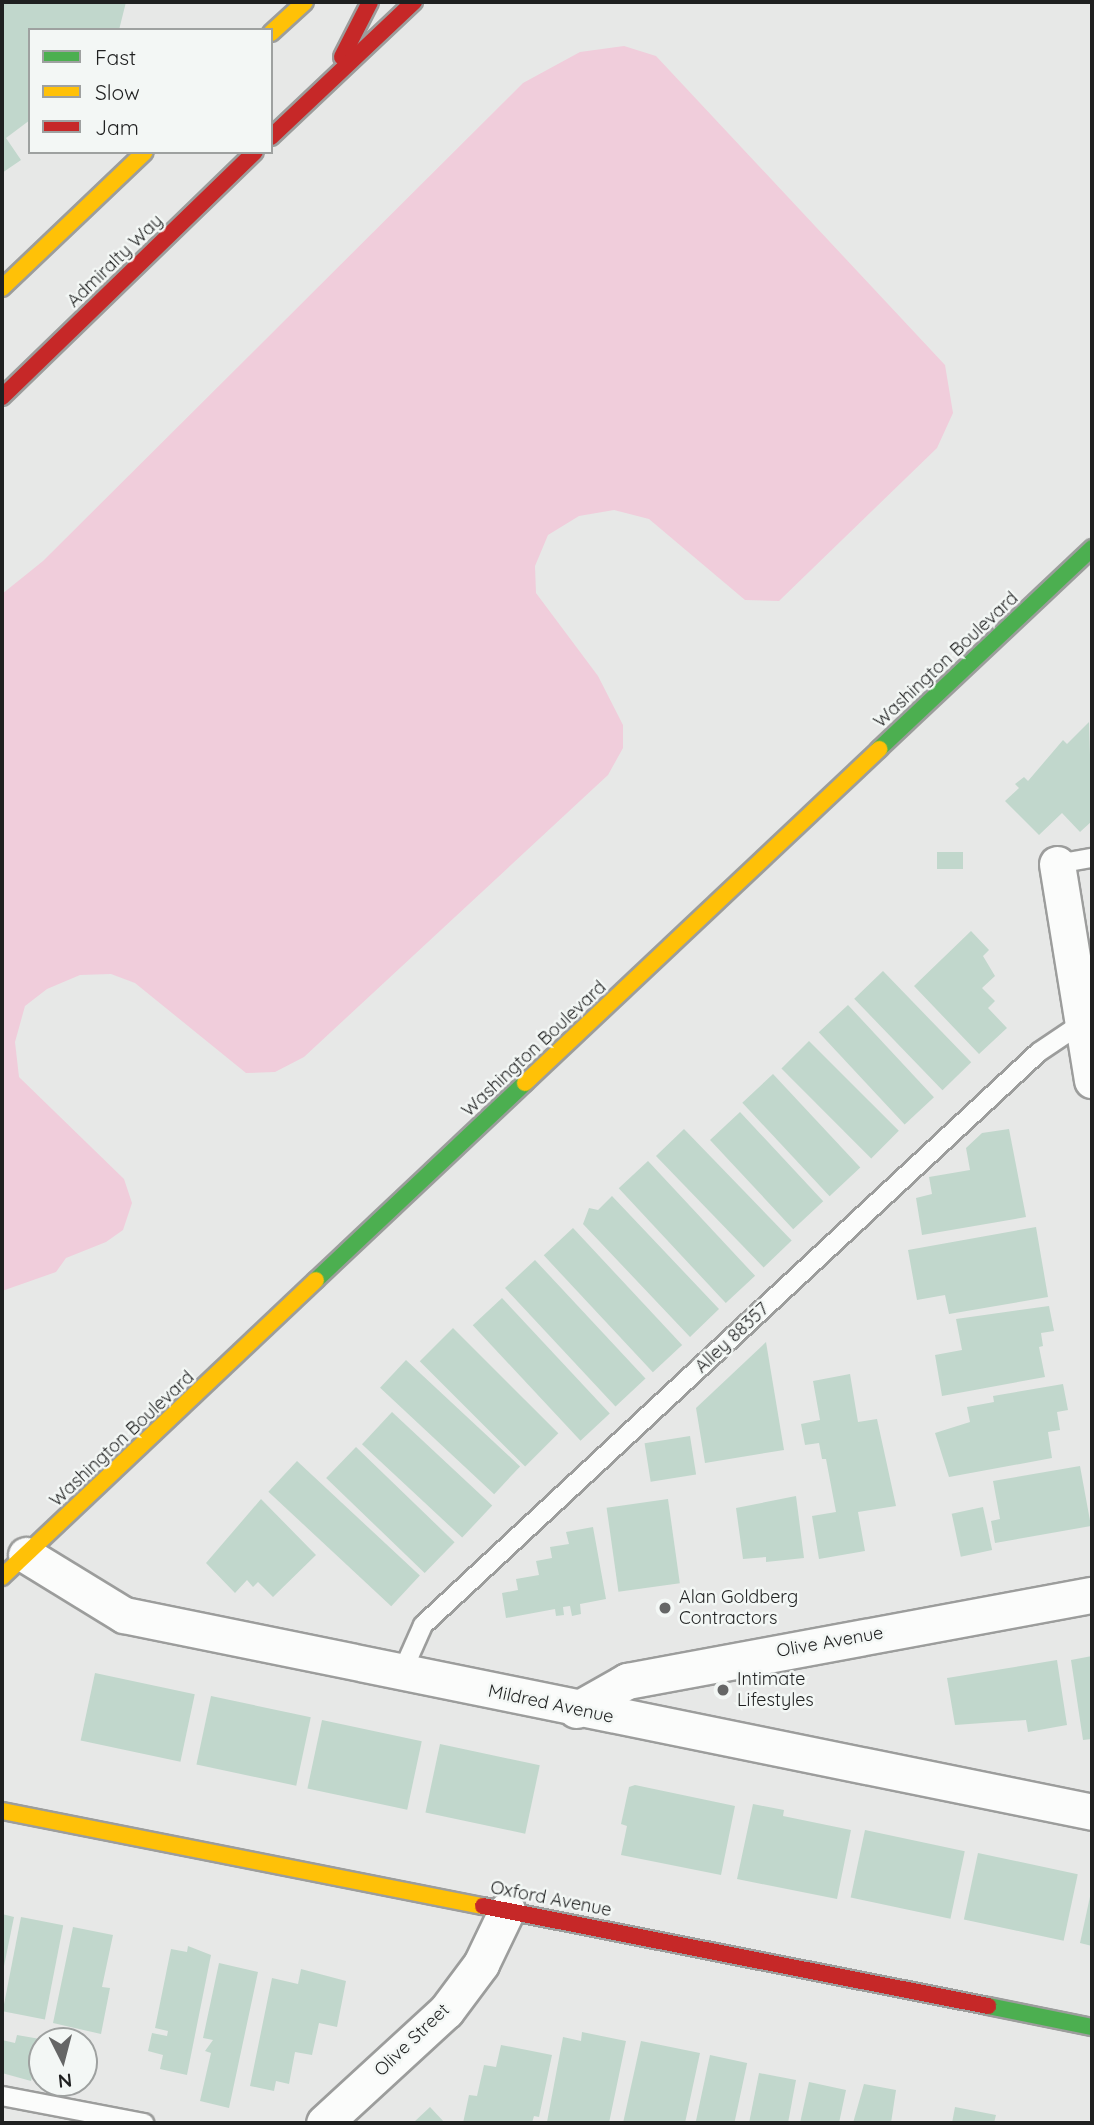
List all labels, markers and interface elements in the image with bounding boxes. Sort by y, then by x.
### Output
legend [28,28,273,154]
text: Fast [95,44,136,70]
text: Slow [95,79,140,105]
text: Jam [95,114,139,140]
street label: Admiralty Way [63,210,167,312]
street label: Washington Boulevard [869,588,1023,732]
street label: Washington Boulevard [457,977,611,1121]
street label: Alley 88357 [691,1298,773,1378]
street label: Washington Boulevard [45,1367,199,1511]
place label: Alan Goldberg Contractors [679,1587,798,1630]
marker: Alan Goldberg Contractors [657,1600,673,1616]
street label: Olive Avenue [775,1622,885,1662]
place label: Intimate Lifestyles [737,1669,814,1712]
street label: Mildred Avenue [486,1680,616,1728]
marker: Intimate Lifestyles [715,1682,731,1698]
street label: Oxford Avenue [489,1877,613,1921]
street label: Olive Street [370,1999,454,2081]
north arrow [28,2027,98,2097]
text: N [57,2068,73,2094]

